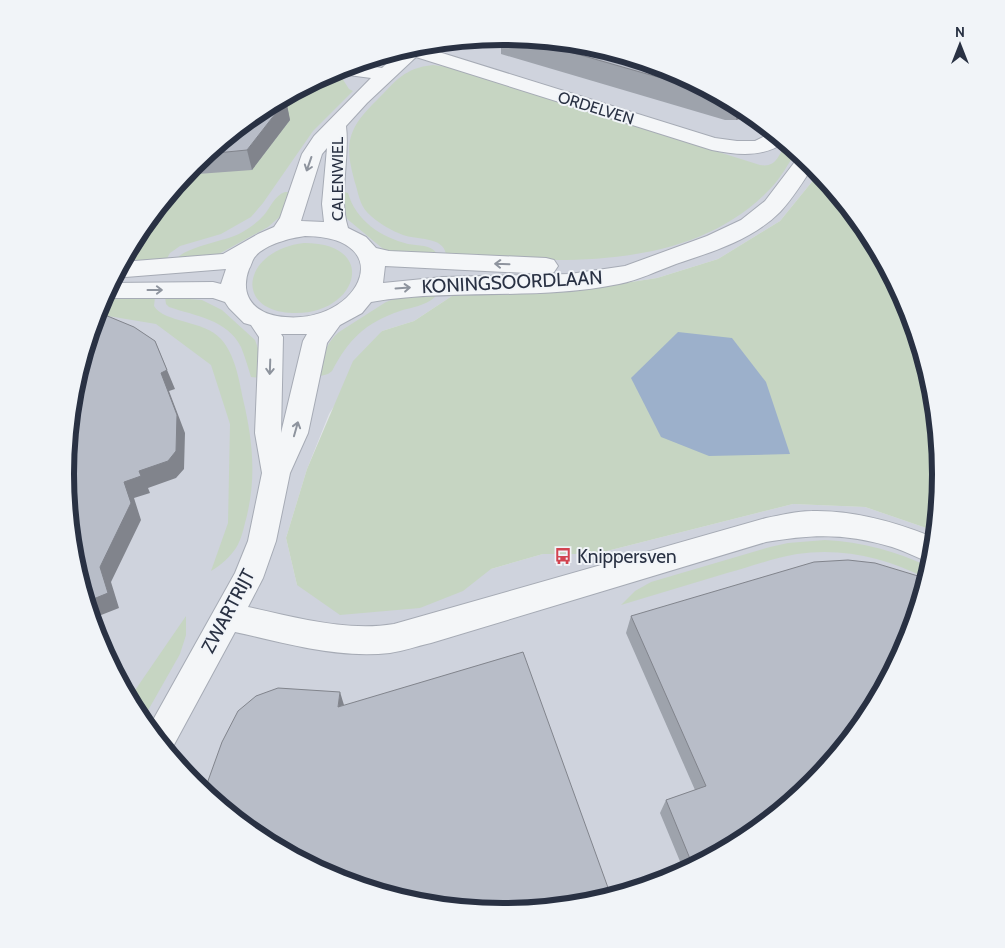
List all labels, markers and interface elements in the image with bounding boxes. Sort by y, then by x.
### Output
north arrow [935,20,985,70]
text: N [955,23,965,41]
street label: ORDELVEN [556,87,636,129]
street label: CALENWIEL [328,137,347,221]
one-way arrow [304,156,313,172]
one-way arrow [495,260,511,269]
street label: KONINGSOORDLAAN [421,266,603,298]
one-way arrow [395,283,411,293]
one-way arrow [147,285,163,295]
one-way arrow [266,359,275,375]
one-way arrow [291,421,301,437]
place label: Knippersven [577,545,677,568]
bus stop icon: Knippersven [553,546,573,566]
street label: ZWARTRIJT [196,565,260,657]

